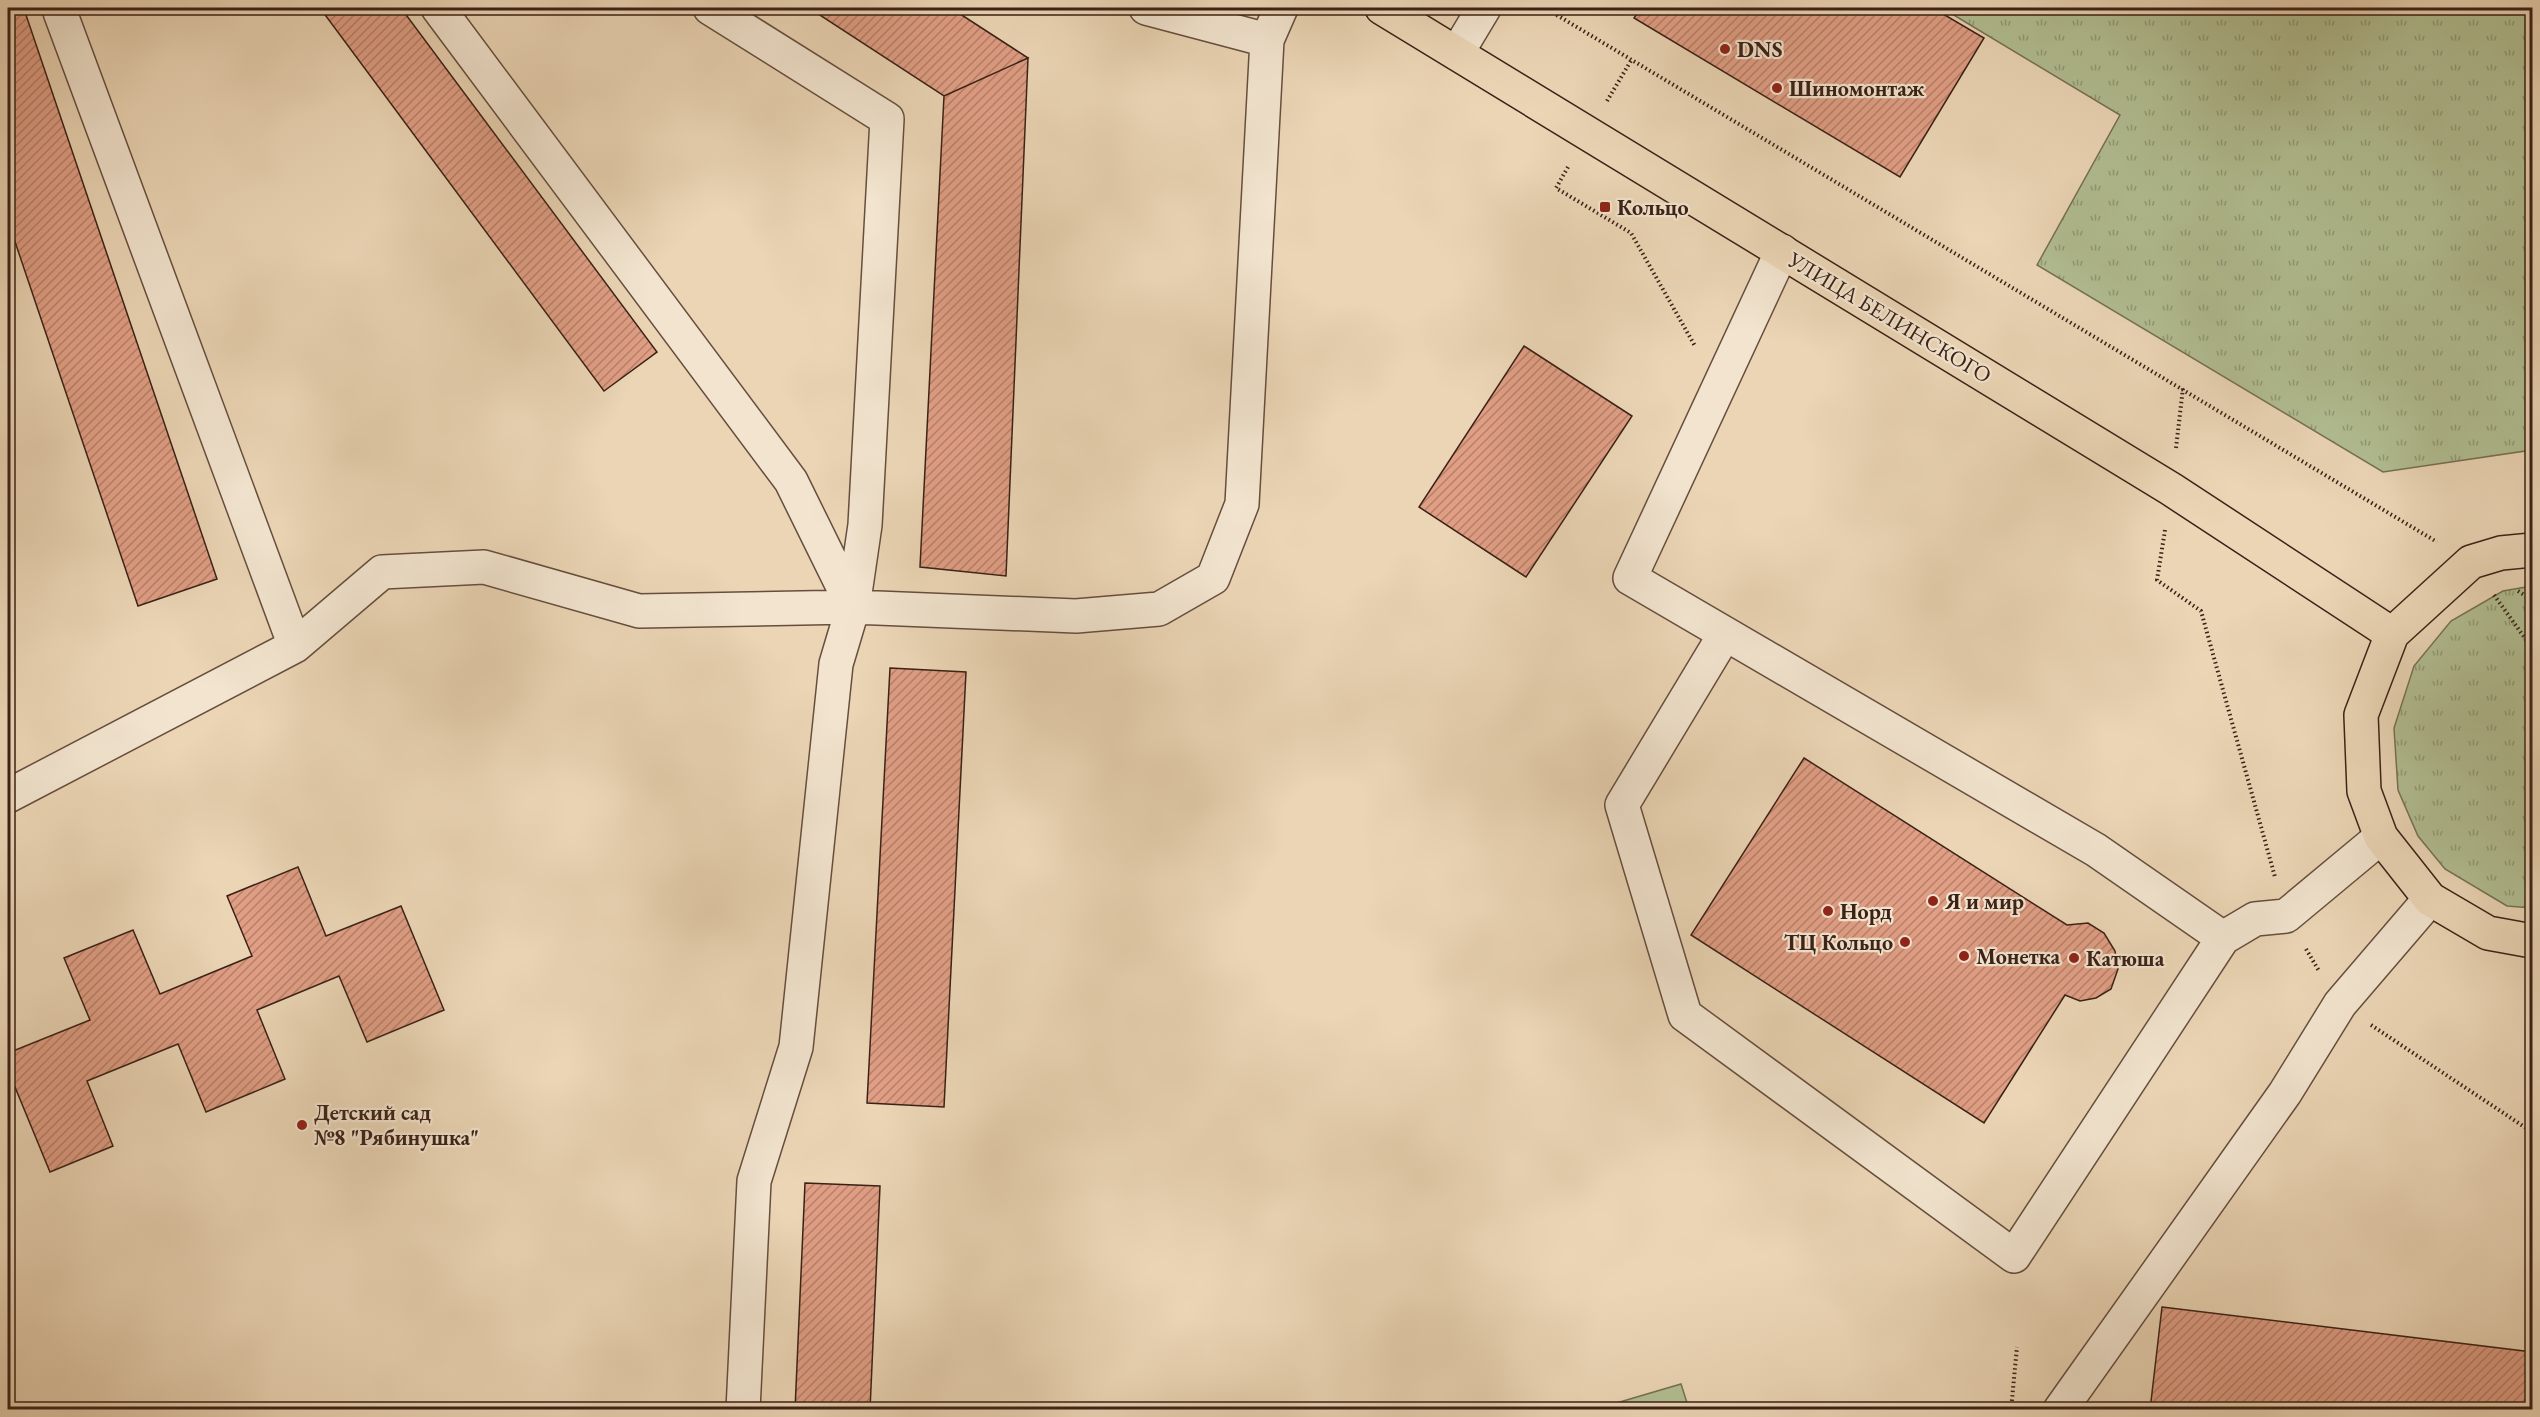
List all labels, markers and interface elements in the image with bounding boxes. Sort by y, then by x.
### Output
place label: DNS [1737,35,1783,64]
marker: DNS [1718,42,1732,56]
place label: Шиномонтаж [1789,74,1925,103]
marker: Шиномонтаж [1770,81,1784,95]
place label: Кольцо [1617,193,1689,222]
marker: Кольцо [1598,200,1612,214]
street label: УЛИЦА БЕЛИНСКОГО [1782,245,1997,390]
place label: Я и мир [1944,887,2024,916]
marker: Я и мир [1926,894,1940,908]
place label: Норд [1840,897,1892,926]
marker: Норд [1821,904,1835,918]
place label: ТЦ Кольцо [1784,928,1893,957]
marker: ТЦ Кольцо [1898,935,1912,949]
place label: Монетка [1976,942,2060,971]
place label: Катюша [2086,944,2165,973]
marker: Монетка [1957,949,1971,963]
marker: Катюша [2067,951,2081,965]
place label: Детский сад №8 "Рябинушка" [314,1098,479,1152]
marker: Детский сад №8 "Рябинушка" [295,1118,309,1132]

